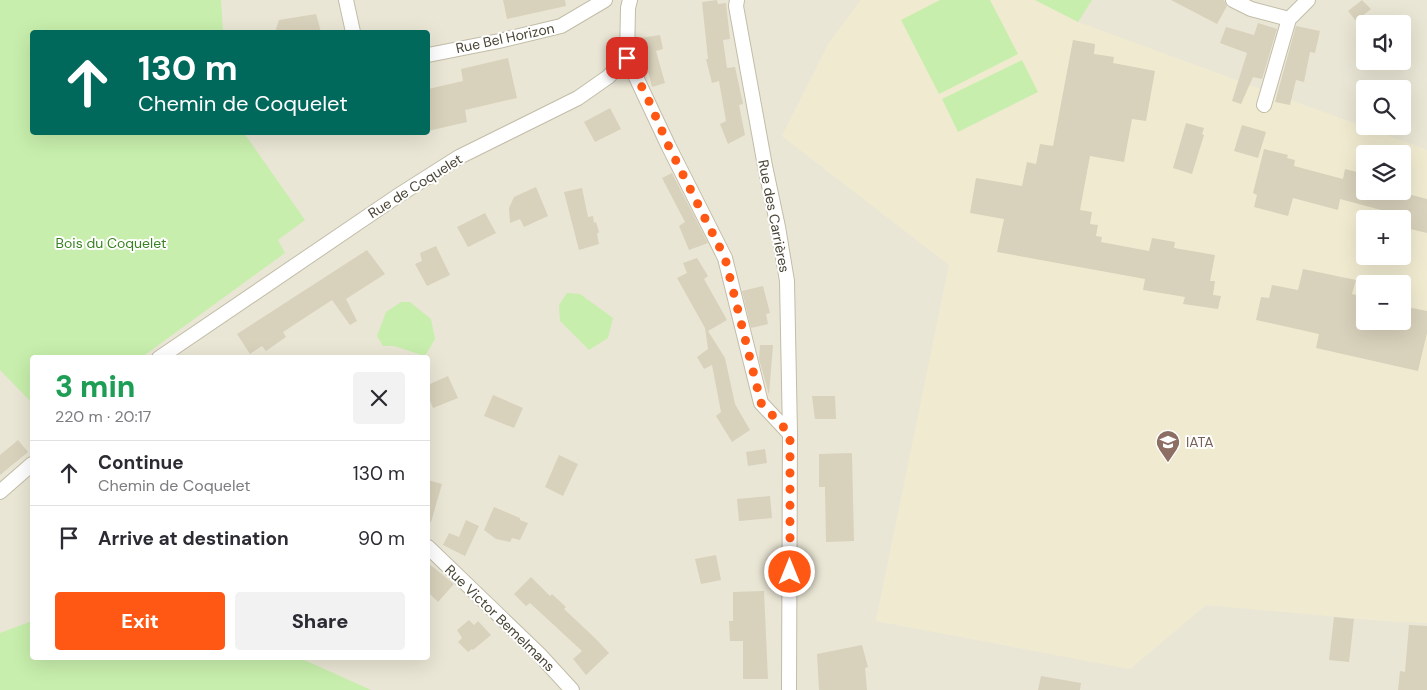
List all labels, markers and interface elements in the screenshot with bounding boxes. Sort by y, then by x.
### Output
map controls [1356,15,1411,330]
button: sound [1356,15,1411,70]
street label: Rue Bel Horizon [454,19,556,57]
pin [606,37,648,79]
icon: arrive [613,44,641,72]
text: 130 m [138,45,238,91]
icon: ahead [55,50,120,115]
button: search [1356,80,1411,135]
text: Chemin de Coquelet [138,89,348,118]
button: layers [1356,145,1411,200]
street label: Rue de Coquelet [364,150,466,222]
street label: Rue des Carrières [754,158,794,274]
button: + [1356,210,1411,265]
park label: Bois du Coquelet [56,234,166,252]
button: − [1356,275,1411,330]
text: 3 min [55,367,135,406]
button: close [353,372,405,424]
text: 220 m · 20:17 [55,406,151,427]
school or university icon: IATA [1155,429,1181,463]
place label: IATA [1186,433,1214,451]
text: Continue [98,450,184,475]
icon: ahead [55,459,83,487]
text: 130 m [353,461,405,486]
text: Chemin de Coquelet [98,475,251,496]
icon: arrive [55,524,83,552]
text: Arrive at destination [98,526,289,551]
text: 90 m [358,526,405,551]
position arrow [763,545,815,597]
street label: Rue Victor Bemelmans [441,561,559,675]
button: Exit [55,592,225,650]
button: Share [235,592,405,650]

